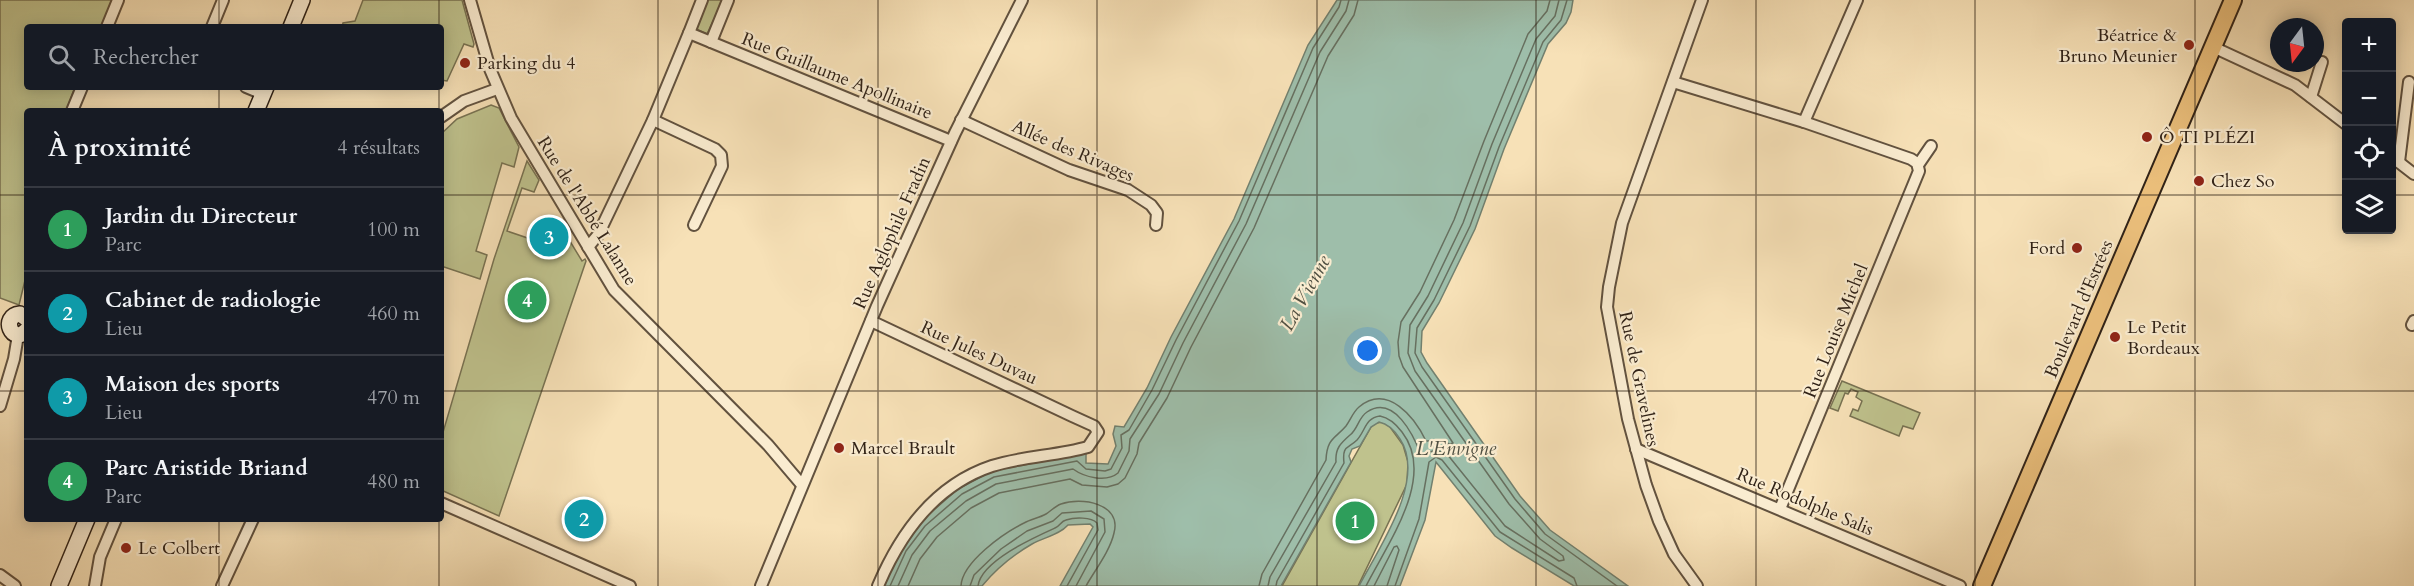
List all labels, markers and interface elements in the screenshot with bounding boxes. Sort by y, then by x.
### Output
north arrow [2270,18,2324,72]
map controls [2342,18,2396,234]
button: + [2342,18,2396,72]
place label: Béatrice & Bruno Meunier [2058,23,2178,69]
search box [24,24,444,90]
street label: Rue Guillaume Apollinaire [738,26,936,126]
marker: Béatrice & Bruno Meunier [2182,38,2196,52]
icon: search [45,41,78,74]
text: Rechercher [93,42,198,72]
place label: Parking du 4 [477,51,575,76]
marker: Parking du 4 [458,56,472,70]
button: − [2342,72,2396,126]
street label: Allée des Rivages [1008,114,1138,188]
place label: Ô TI PLÉZI [2159,125,2255,150]
button: locate [2342,126,2396,180]
text: À proximité [48,130,191,165]
marker: Ô TI PLÉZI [2140,130,2154,144]
street label: Rue de l'Abbé Lalanne [531,132,643,290]
text: 4 résultats [337,134,420,161]
street label: Rue Aglophile Fradin [847,152,937,313]
place label: Chez So [2211,169,2275,194]
marker: Chez So [2192,174,2206,188]
button: layers [2342,180,2396,234]
text: Jardin du Directeur [105,201,297,231]
pin: 3 [530,214,568,260]
text: 1 [62,216,73,243]
text: 100 m [367,216,420,243]
text: Parc [105,231,142,258]
place label: Ford [2029,236,2065,261]
street label: Boulevard d'Estrées [2039,236,2119,382]
marker: Ford [2070,241,2084,255]
water label: La Vienne [1273,250,1337,336]
street label: Rue Louise Michel [1798,260,1874,402]
pin: 4 [508,278,546,322]
text: Cabinet de radiologie [105,285,321,315]
text: 2 [62,300,73,327]
text: 460 m [367,300,420,327]
street label: Rue de Gravelines [1612,309,1666,449]
text: Lieu [105,315,143,342]
street label: Rue Jules Duvau [917,315,1042,391]
place label: Le Petit Bordeaux [2127,315,2200,361]
marker: Le Petit Bordeaux [2108,330,2122,344]
your location [1353,336,1382,365]
text: Maison des sports [105,369,280,399]
text: 3 [62,384,73,411]
text: 470 m [367,384,420,411]
text: Lieu [105,399,143,426]
water label: L'Envigne [1416,435,1497,462]
place label: Marcel Brault [851,436,955,461]
marker: Marcel Brault [832,441,846,455]
text: Parc Aristide Briand [105,453,308,483]
street label: Rue Rodolphe Salis [1733,462,1877,542]
text: 4 [62,468,73,495]
text: 480 m [367,468,420,495]
text: Parc [105,483,142,510]
pin: 2 [564,496,604,542]
pin: 1 [1336,498,1374,544]
place label: Le Colbert [138,536,220,561]
marker: Le Colbert [119,541,133,555]

